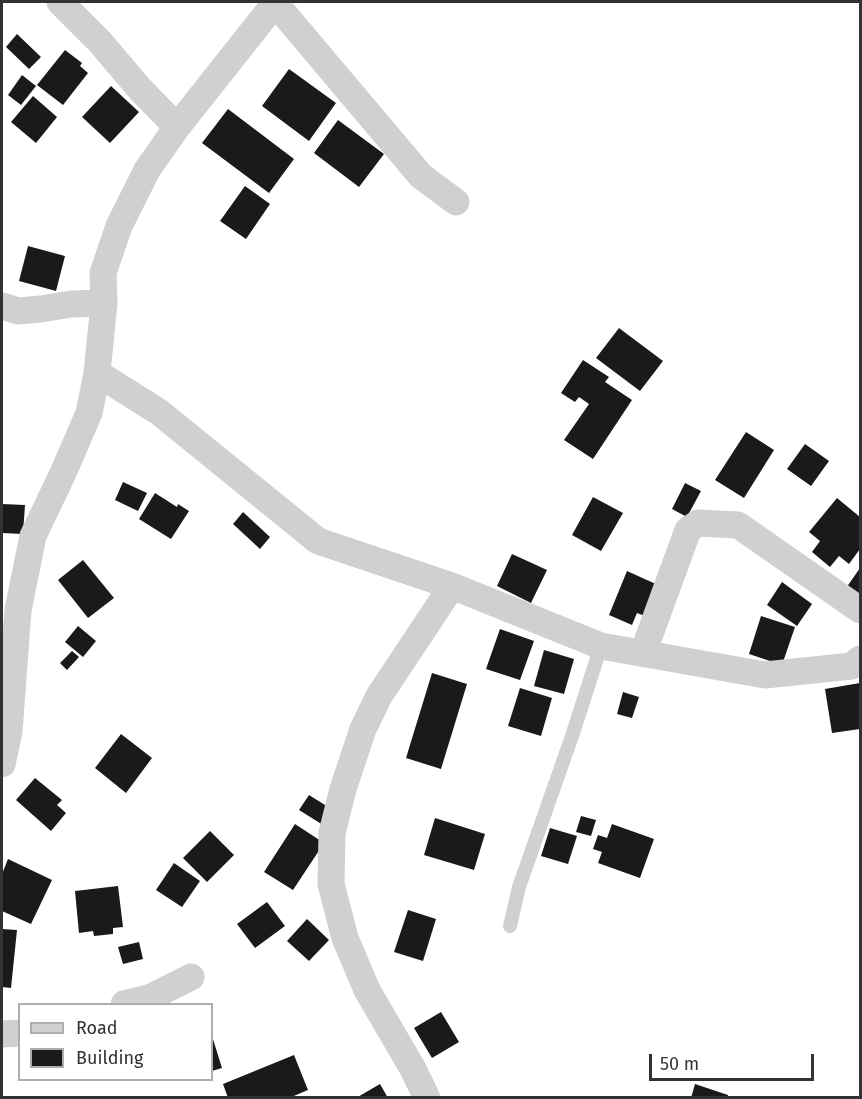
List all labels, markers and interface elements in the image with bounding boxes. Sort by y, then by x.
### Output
legend [18,1003,213,1081]
text: Road [76,1017,118,1039]
scale bar [652,1042,817,1080]
text: Building [76,1047,143,1069]
text: 50 m [660,1053,699,1075]

